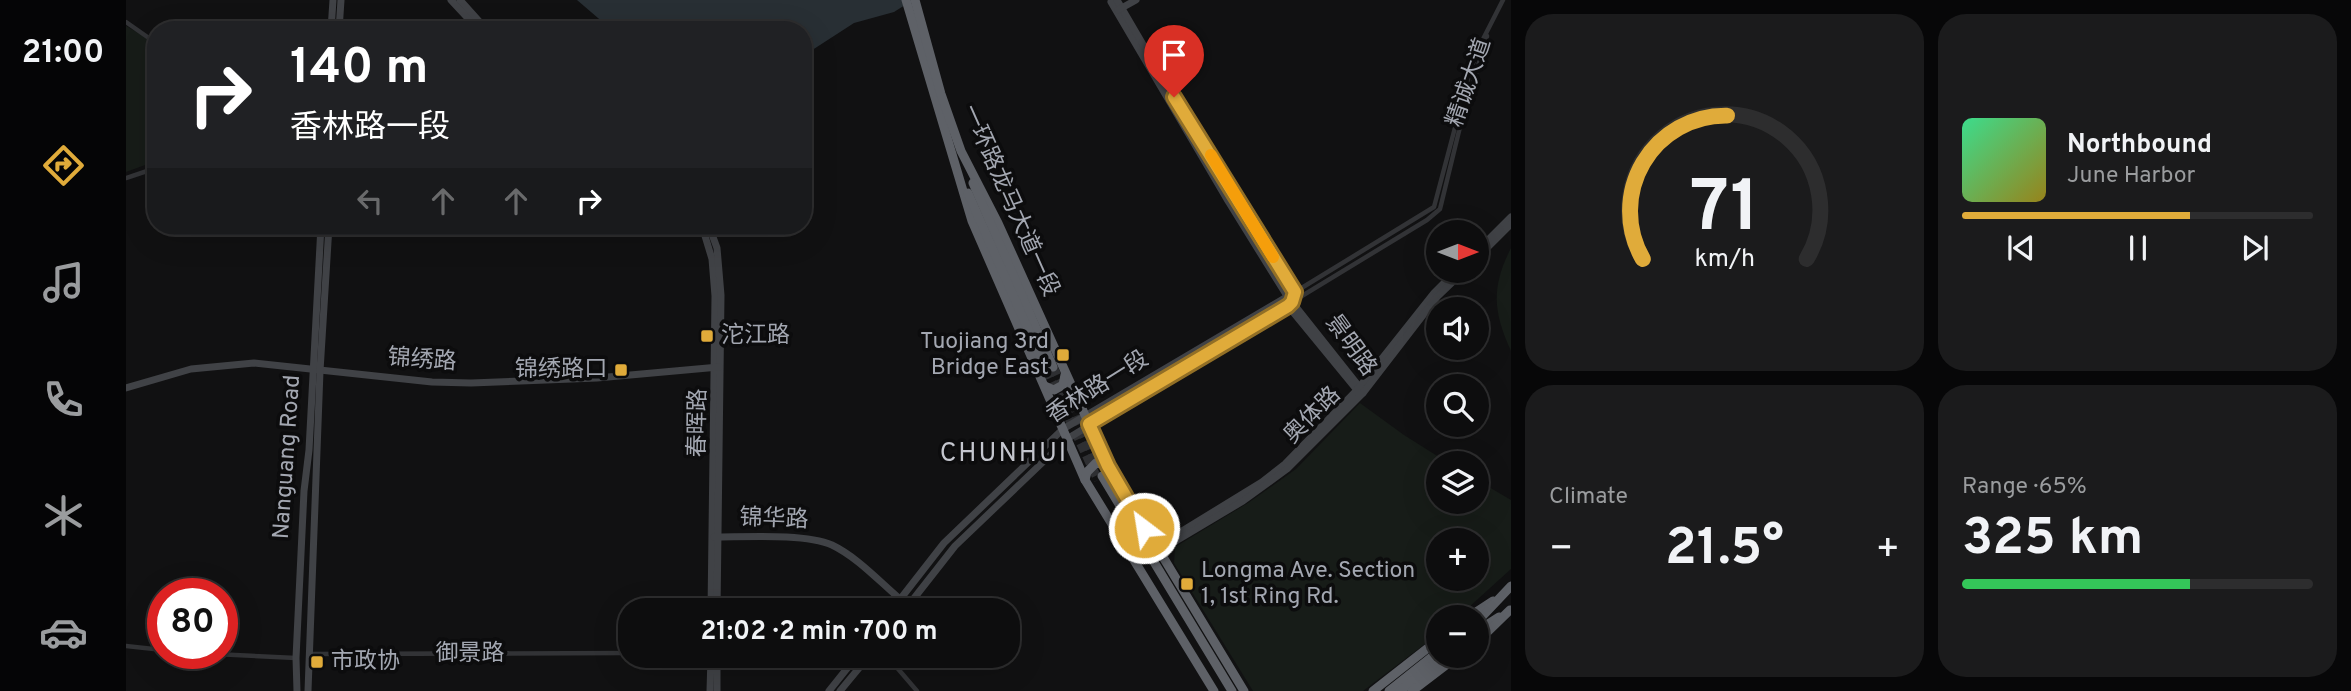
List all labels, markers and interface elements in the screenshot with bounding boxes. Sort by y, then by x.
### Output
pin [1144,25,1204,97]
text: 21:00 [22,34,104,74]
street label: 精诚大道 [1441,35,1499,131]
icon: arrive [1155,36,1193,74]
text: 140 m [290,39,429,101]
icon: right [175,49,266,140]
street label: 一环路龙马大道一段 [954,101,1064,301]
text: 香林路一段 [290,109,450,149]
text: Northbound [2067,129,2212,162]
icon: directions [39,141,88,190]
text: June Harbor [2067,162,2195,191]
text: 71 [1690,165,1759,257]
icon: left [351,182,389,220]
icon: ahead [424,182,462,220]
icon: ahead [497,182,535,220]
icon: right [570,182,608,220]
north arrow [1426,220,1489,284]
map controls [1426,220,1489,668]
icon: previous [2002,229,2040,267]
icon: pause [2119,229,2157,267]
icon: next [2236,229,2274,267]
text: km/h [1694,244,1755,276]
icon: music [39,258,88,307]
button: sound [1426,297,1489,360]
street label: 景明路 [1318,310,1382,382]
place label: 沱江路 [721,322,790,351]
marker: 沱江路 [699,328,715,344]
place label: Tuojiang 3rd Bridge East [920,328,1049,383]
street label: 锦绣路 [387,344,457,378]
street label: 香林路一段 [1042,345,1154,431]
marker: Tuojiang 3rd Bridge East [1055,347,1071,363]
place label: 锦绣路口 [515,356,607,385]
marker: 锦绣路口 [613,362,629,378]
street label: Nanguang Road [268,374,308,540]
button: search [1426,374,1489,437]
icon: phone [39,375,88,424]
street label: 奥体路 [1278,381,1348,451]
street label: 春晖路 [684,388,714,458]
district label: CHUNHUI [940,438,1068,471]
button: layers [1426,451,1489,514]
text: Range · 65% [1962,473,2087,502]
text: Climate [1549,483,1628,512]
icon: climate [39,491,88,540]
position arrow [1107,491,1181,565]
street label: 锦华路 [739,504,809,536]
text: 325 km [1962,507,2143,573]
text: 21.5° [1665,517,1784,583]
text: − [1549,526,1574,575]
text: + [1875,526,1900,575]
button: + [1426,528,1489,591]
place label: Longma Ave. Section 1, 1st Ring Rd. [1201,557,1415,612]
marker: Longma Ave. Section 1, 1st Ring Rd. [1179,576,1195,592]
speed limit sign: 80 [147,578,238,669]
button: − [1426,605,1489,668]
icon: car [39,608,88,657]
text: 21:02 · 2 min · 700 m [700,616,938,649]
street label: 御景路 [436,640,505,669]
place label: 市政协 [331,648,400,677]
marker: 市政协 [309,654,325,670]

